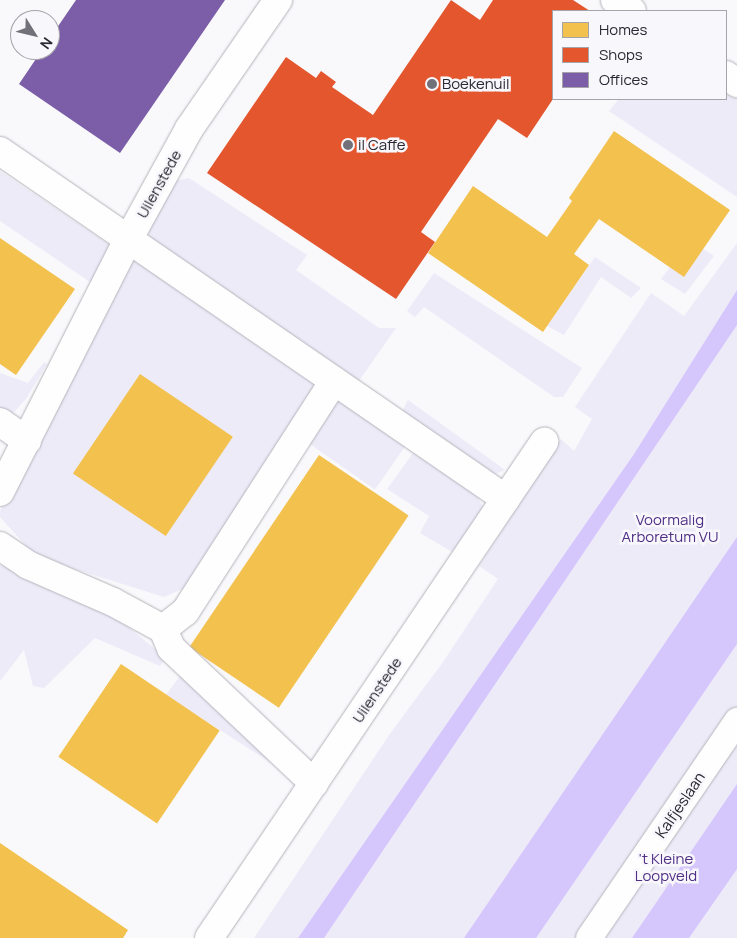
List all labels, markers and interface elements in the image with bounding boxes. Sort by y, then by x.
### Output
north arrow [10,10,60,60]
legend [552,10,727,100]
text: Homes [599,19,647,40]
text: N [36,34,57,53]
text: Shops [599,44,643,65]
text: Offices [599,69,648,90]
place label: Boekenuil [442,75,509,93]
marker: Boekenuil [426,78,438,90]
place label: il Caffe [358,136,405,154]
marker: il Caffe [342,139,354,151]
street label: Uilenstede [133,147,185,221]
park label: Voormalig Arboretum VU [622,510,718,545]
street label: Uilenstede [349,654,405,726]
street label: Kalfjeslaan [651,769,709,841]
park label: 't Kleine Loopveld [635,849,697,884]

